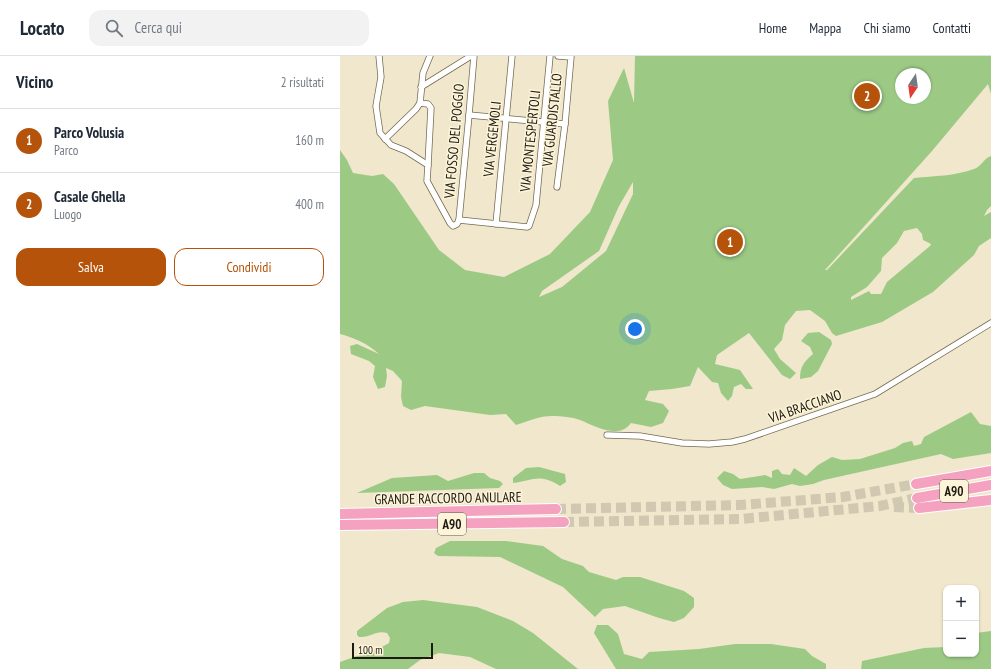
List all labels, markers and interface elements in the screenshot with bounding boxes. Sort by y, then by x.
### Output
search box [89,10,369,46]
text: Locato [20,16,65,40]
icon: search [103,17,125,39]
text: Cerca qui [135,18,182,37]
text: Home [759,19,787,37]
text: Mappa [809,19,841,37]
text: Chi siamo [863,19,911,37]
text: Contatti [933,19,971,37]
north arrow [895,68,931,104]
text: Vicino [16,71,53,93]
street label: VIA GUARDISTALLO [538,72,566,168]
text: 2 risultati [281,74,324,91]
pin: 2 [854,81,880,111]
street label: VIA FOSSO DEL POGGIO [440,83,468,200]
street label: VIA MONTESPERTOLI [516,89,544,194]
street label: VIA VERGEMOLI [479,100,505,179]
text: Parco Volusia [54,123,124,142]
text: 1 [26,132,32,149]
text: 160 m [295,132,324,149]
text: Parco [54,142,78,159]
text: Casale Ghella [54,187,126,206]
text: 2 [26,196,32,213]
text: 400 m [295,196,324,213]
text: Luogo [54,206,82,223]
pin: 1 [717,227,743,257]
button: Salva [16,248,166,286]
button: Condividi [174,248,324,286]
your location [625,319,645,339]
street label: VIA BRACCIANO [765,385,844,427]
road number: A90 [940,480,968,502]
street label: GRANDE RACCORDO ANULARE [374,488,522,508]
road number: A90 [438,513,466,535]
map controls [943,585,979,657]
button: + [943,585,979,621]
button: − [943,621,979,657]
scale bar [352,641,433,660]
text: 100 m [358,643,382,657]

